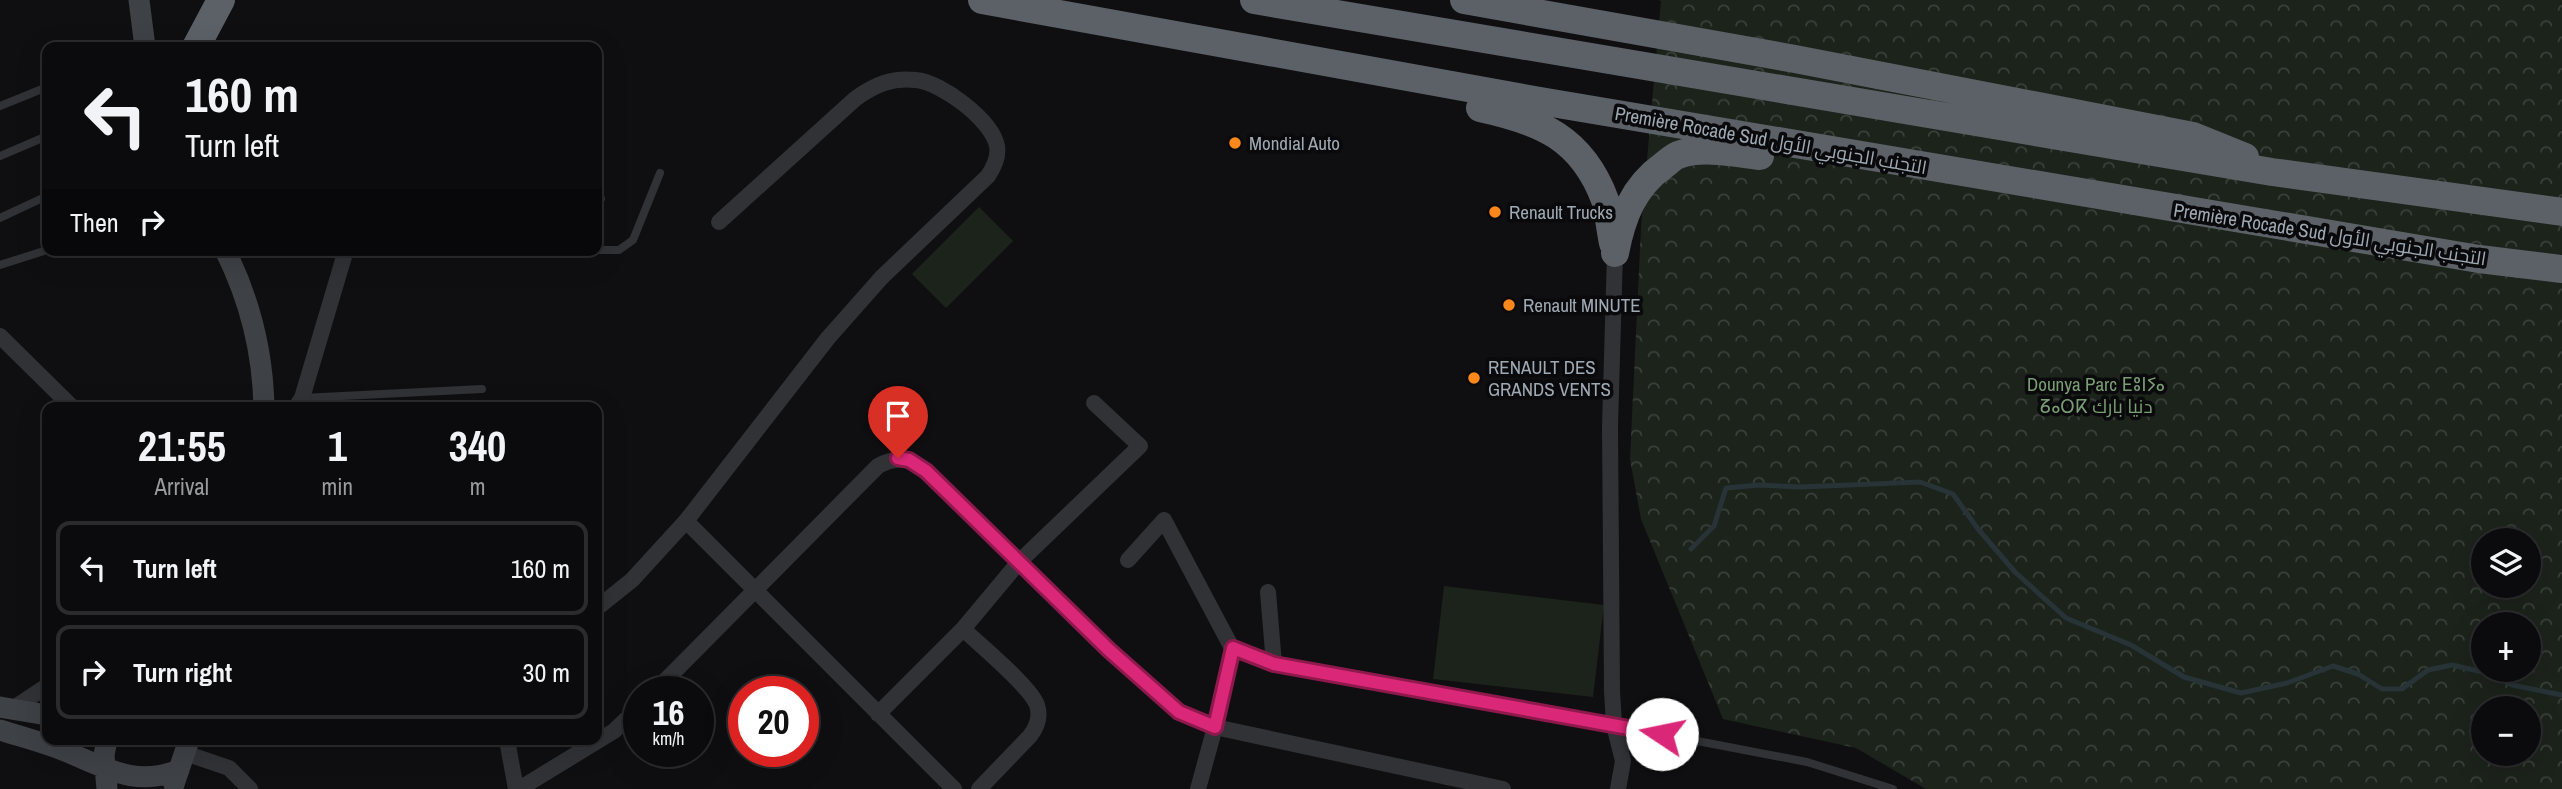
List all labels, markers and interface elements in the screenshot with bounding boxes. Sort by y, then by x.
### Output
text: 160 m [185,61,299,127]
icon: left [70,70,161,161]
street label: Première Rocade Sud التجنب الجنوبي الأول [1613,100,1929,182]
text: Turn left [185,124,279,167]
place label: Mondial Auto [1249,130,1340,156]
marker: Mondial Auto [1227,135,1243,151]
street label: Première Rocade Sud التجنب الجنوبي الأول [2171,196,2488,274]
place label: Renault Trucks [1509,199,1613,225]
icon: right [133,203,171,241]
marker: Renault Trucks [1487,204,1503,220]
text: Then [70,205,119,240]
place label: Renault MINUTE [1523,292,1641,318]
marker: Renault MINUTE [1501,297,1517,313]
place label: RENAULT DES GRANDS VENTS [1488,354,1611,402]
marker: RENAULT DES GRANDS VENTS [1466,370,1482,386]
park label: Dounya Parc ⴹⵓⵏⵢⴰ ⵒⴰⵔⴽ دنيا بارك [2027,371,2165,419]
pin [868,386,928,458]
icon: arrive [879,397,917,435]
text: 21:55 [138,418,226,474]
text: 1 [328,418,347,474]
text: 340 [449,418,506,474]
text: Arrival [155,471,209,502]
text: min [322,471,353,502]
text: m [470,471,485,502]
map controls [2471,528,2541,766]
button: layers [2471,528,2541,598]
icon: left [74,549,112,587]
text: Turn left [133,551,217,586]
text: 160 m [511,551,570,586]
button: + [2471,612,2541,682]
icon: right [74,653,112,691]
text: Turn right [133,655,232,690]
text: 30 m [523,655,570,690]
speed limit sign: 20 [728,676,819,767]
text: 16 [653,689,684,736]
button: − [2471,696,2541,766]
position arrow [1625,697,1699,771]
text: km/h [653,726,685,751]

